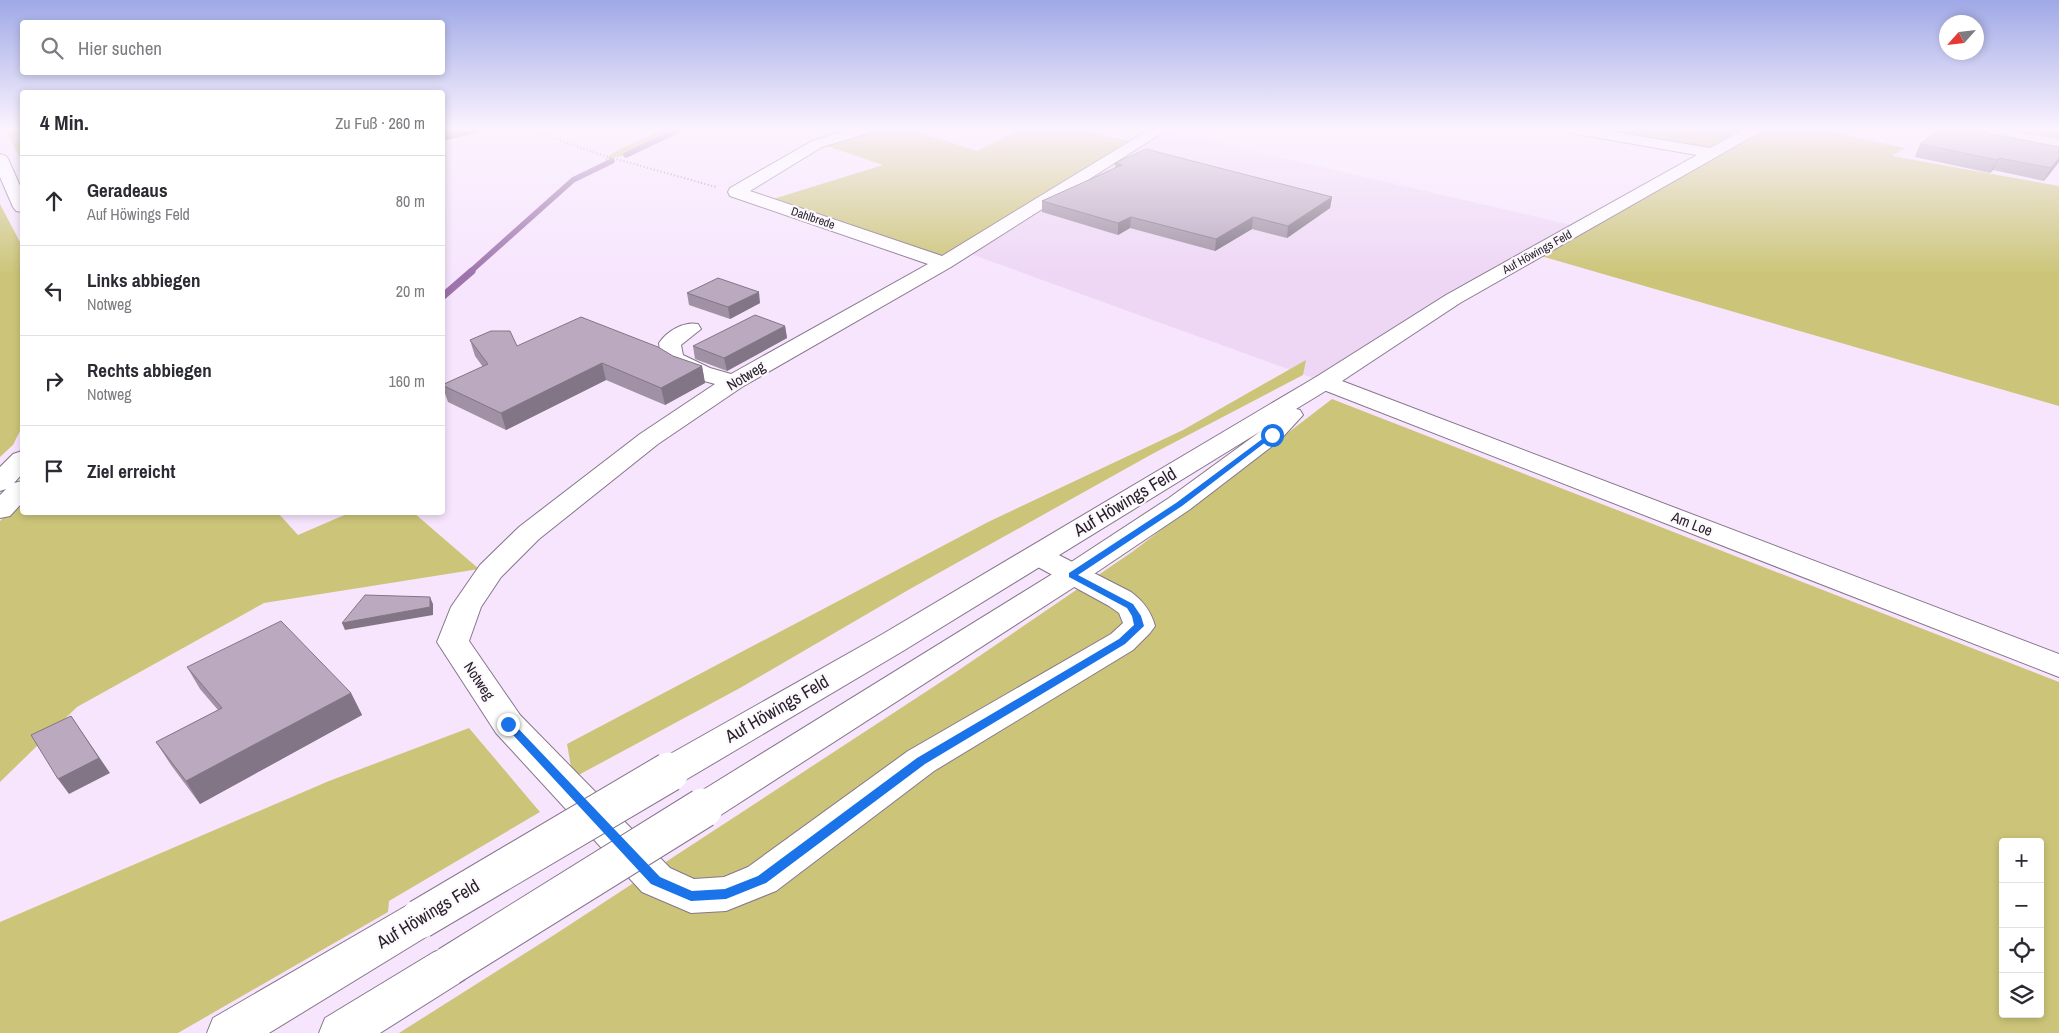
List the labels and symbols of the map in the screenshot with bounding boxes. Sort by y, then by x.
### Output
north arrow [1939,15,1984,60]
street label: Dahlbrede [789,203,837,233]
street label: Auf Höwings Feld [1498,226,1575,278]
street label: Notweg [722,356,769,395]
route start [1261,424,1284,447]
street label: Auf Höwings Feld [1068,461,1181,543]
street label: Am Loe [1668,506,1716,541]
street label: Notweg [459,658,500,704]
street label: Auf Höwings Feld [719,669,833,749]
route end [497,713,520,736]
street label: Auf Höwings Feld [371,873,484,955]

